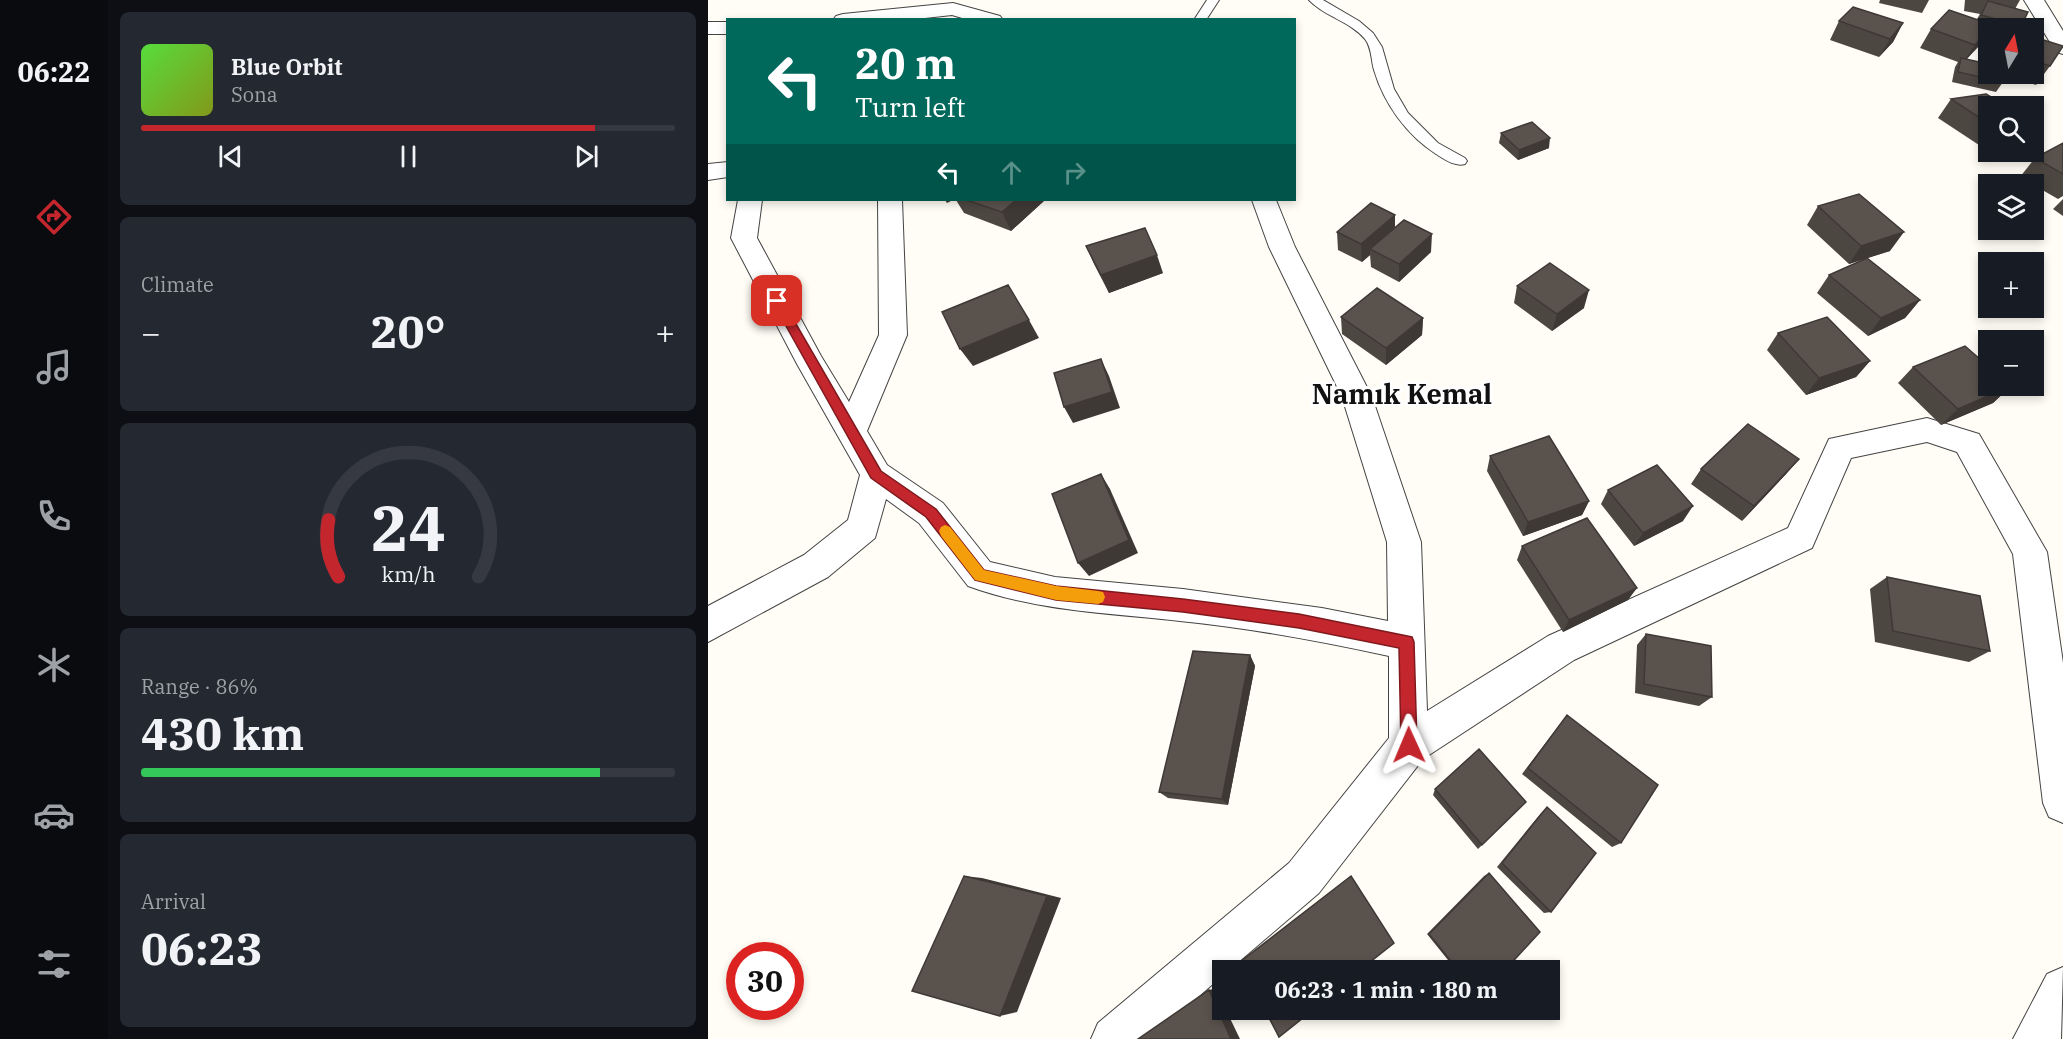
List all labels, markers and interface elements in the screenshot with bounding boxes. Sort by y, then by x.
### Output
north arrow [1978,18,2044,84]
map controls [1978,18,2044,396]
text: 20 m [855,36,956,91]
icon: left [756,42,834,120]
text: Blue Orbit [231,52,342,81]
text: 06:22 [18,54,90,89]
text: Sona [231,81,278,108]
text: Turn left [855,89,966,124]
button: search [1978,96,2044,162]
icon: previous [214,140,247,173]
icon: pause [392,140,425,173]
icon: next [570,140,603,173]
icon: left [932,156,965,189]
icon: ahead [995,156,1028,189]
icon: right [1058,156,1091,189]
button: layers [1978,174,2044,240]
icon: directions [33,196,75,238]
button: + [1978,252,2044,318]
text: Climate [141,271,214,298]
pin [751,275,802,326]
icon: arrive [760,284,793,317]
text: 20° [370,302,446,360]
text: − [141,311,161,354]
text: + [655,311,675,354]
button: − [1978,330,2044,396]
icon: music [33,346,75,388]
district label: Namık Kemal [1312,376,1492,411]
text: 24 [371,487,445,568]
icon: phone [33,495,75,537]
text: km/h [381,560,435,588]
icon: climate [33,644,75,686]
text: Range · 86% [141,673,258,700]
text: 430 km [141,704,304,762]
position arrow [1377,713,1441,777]
icon: car [33,794,75,836]
text: Arrival [141,888,206,915]
text: 06:23 [141,919,263,977]
speed limit sign: 30 [726,942,804,1020]
icon: filters [33,943,75,985]
text: 06:23 · 1 min · 180 m [1274,975,1498,1004]

